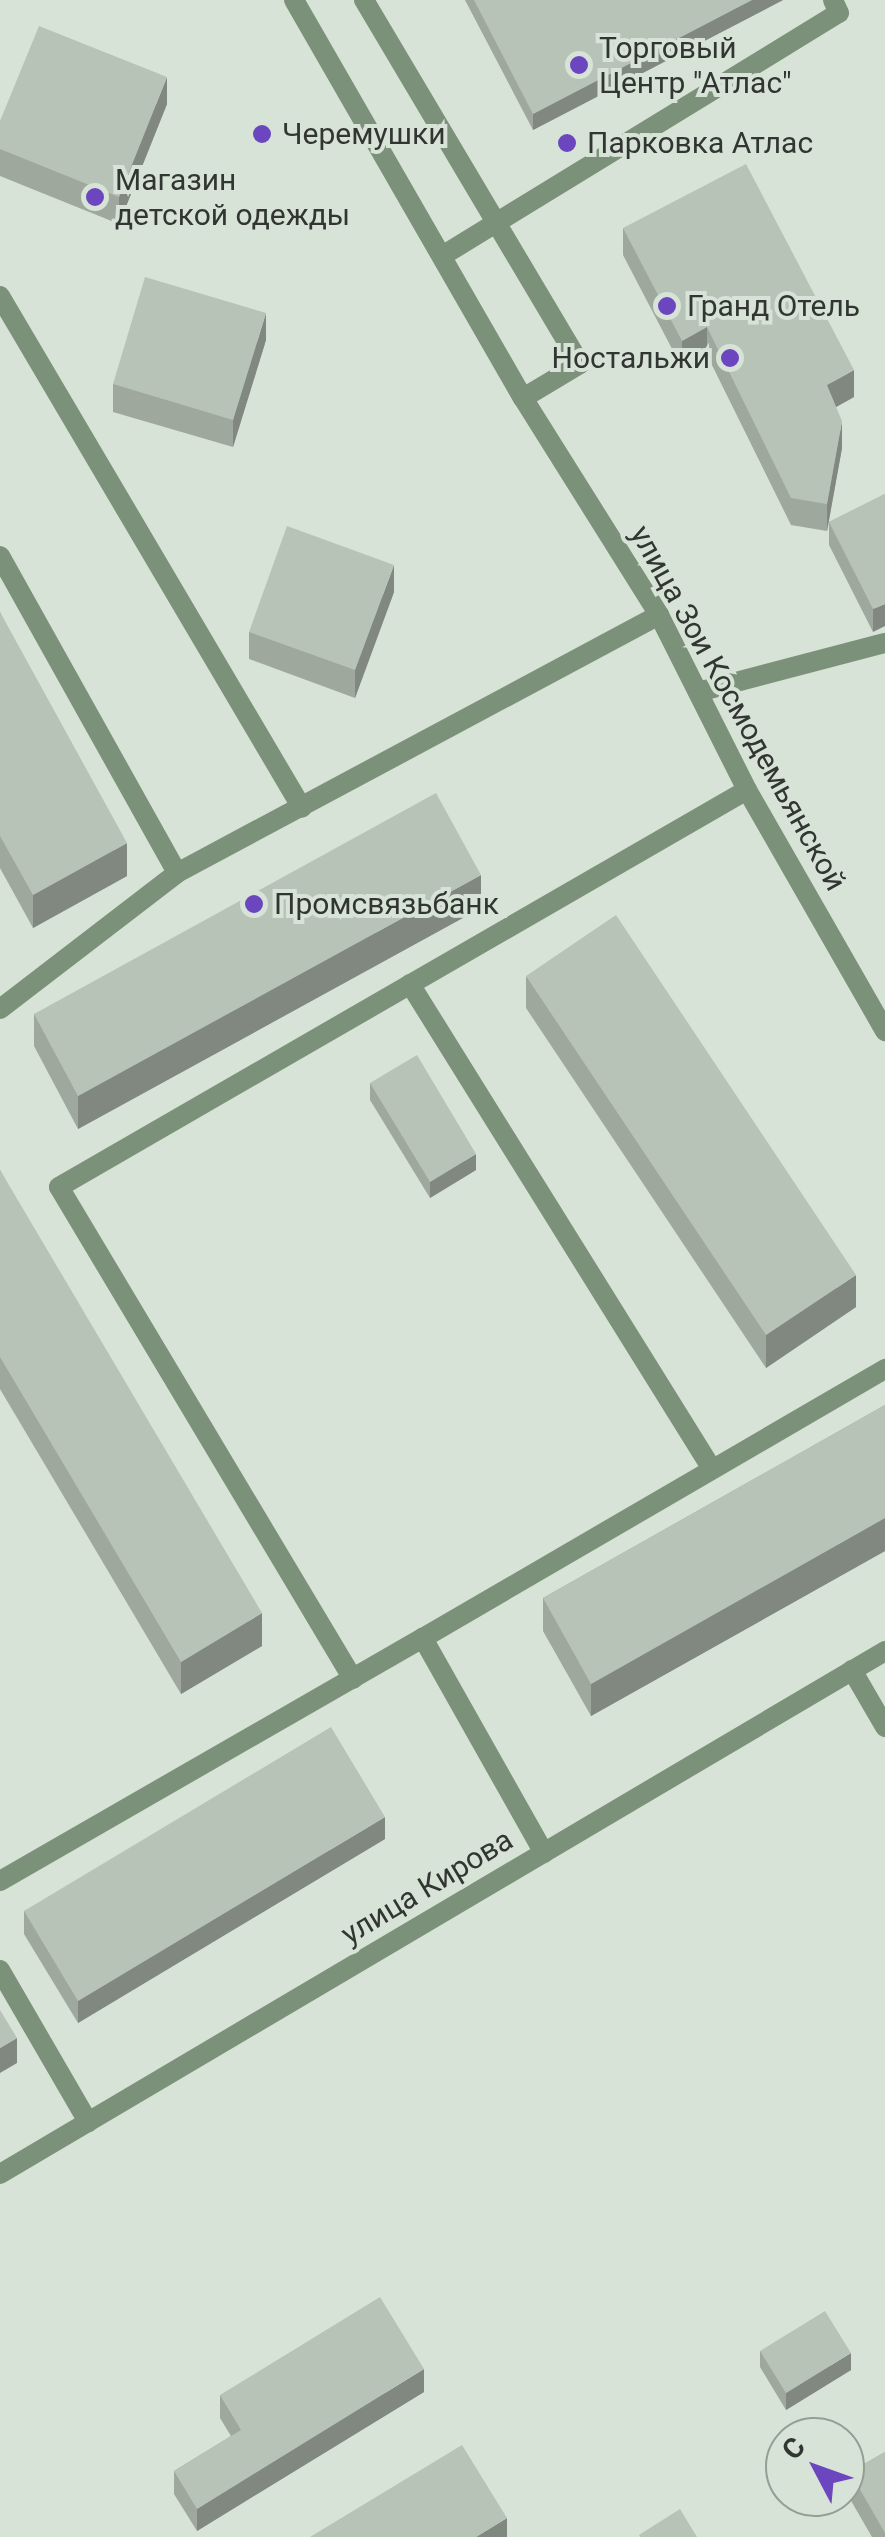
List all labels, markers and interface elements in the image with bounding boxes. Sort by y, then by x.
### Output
place label: Торговый Центр "Атлас" [599,30,792,100]
marker: Торговый Центр "Атлас" [568,54,590,76]
place label: Черемушки [282,116,445,152]
marker: Черемушки [251,123,273,145]
place label: Парковка Атлас [587,125,813,161]
marker: Парковка Атлас [556,132,578,154]
place label: Магазин детской одежды [115,162,350,232]
marker: Магазин детской одежды [84,186,106,208]
place label: Гранд Отель [687,288,860,324]
marker: Гранд Отель [656,295,678,317]
place label: Ностальжи [552,340,710,376]
marker: Ностальжи [719,347,741,369]
street label: улица Зои Космодемьянской [622,519,854,897]
place label: Промсвязьбанк [274,886,499,922]
marker: Промсвязьбанк [243,893,265,915]
street label: улица Кирова [335,1822,519,1952]
north arrow [765,2417,865,2517]
text: С [775,2431,812,2466]

